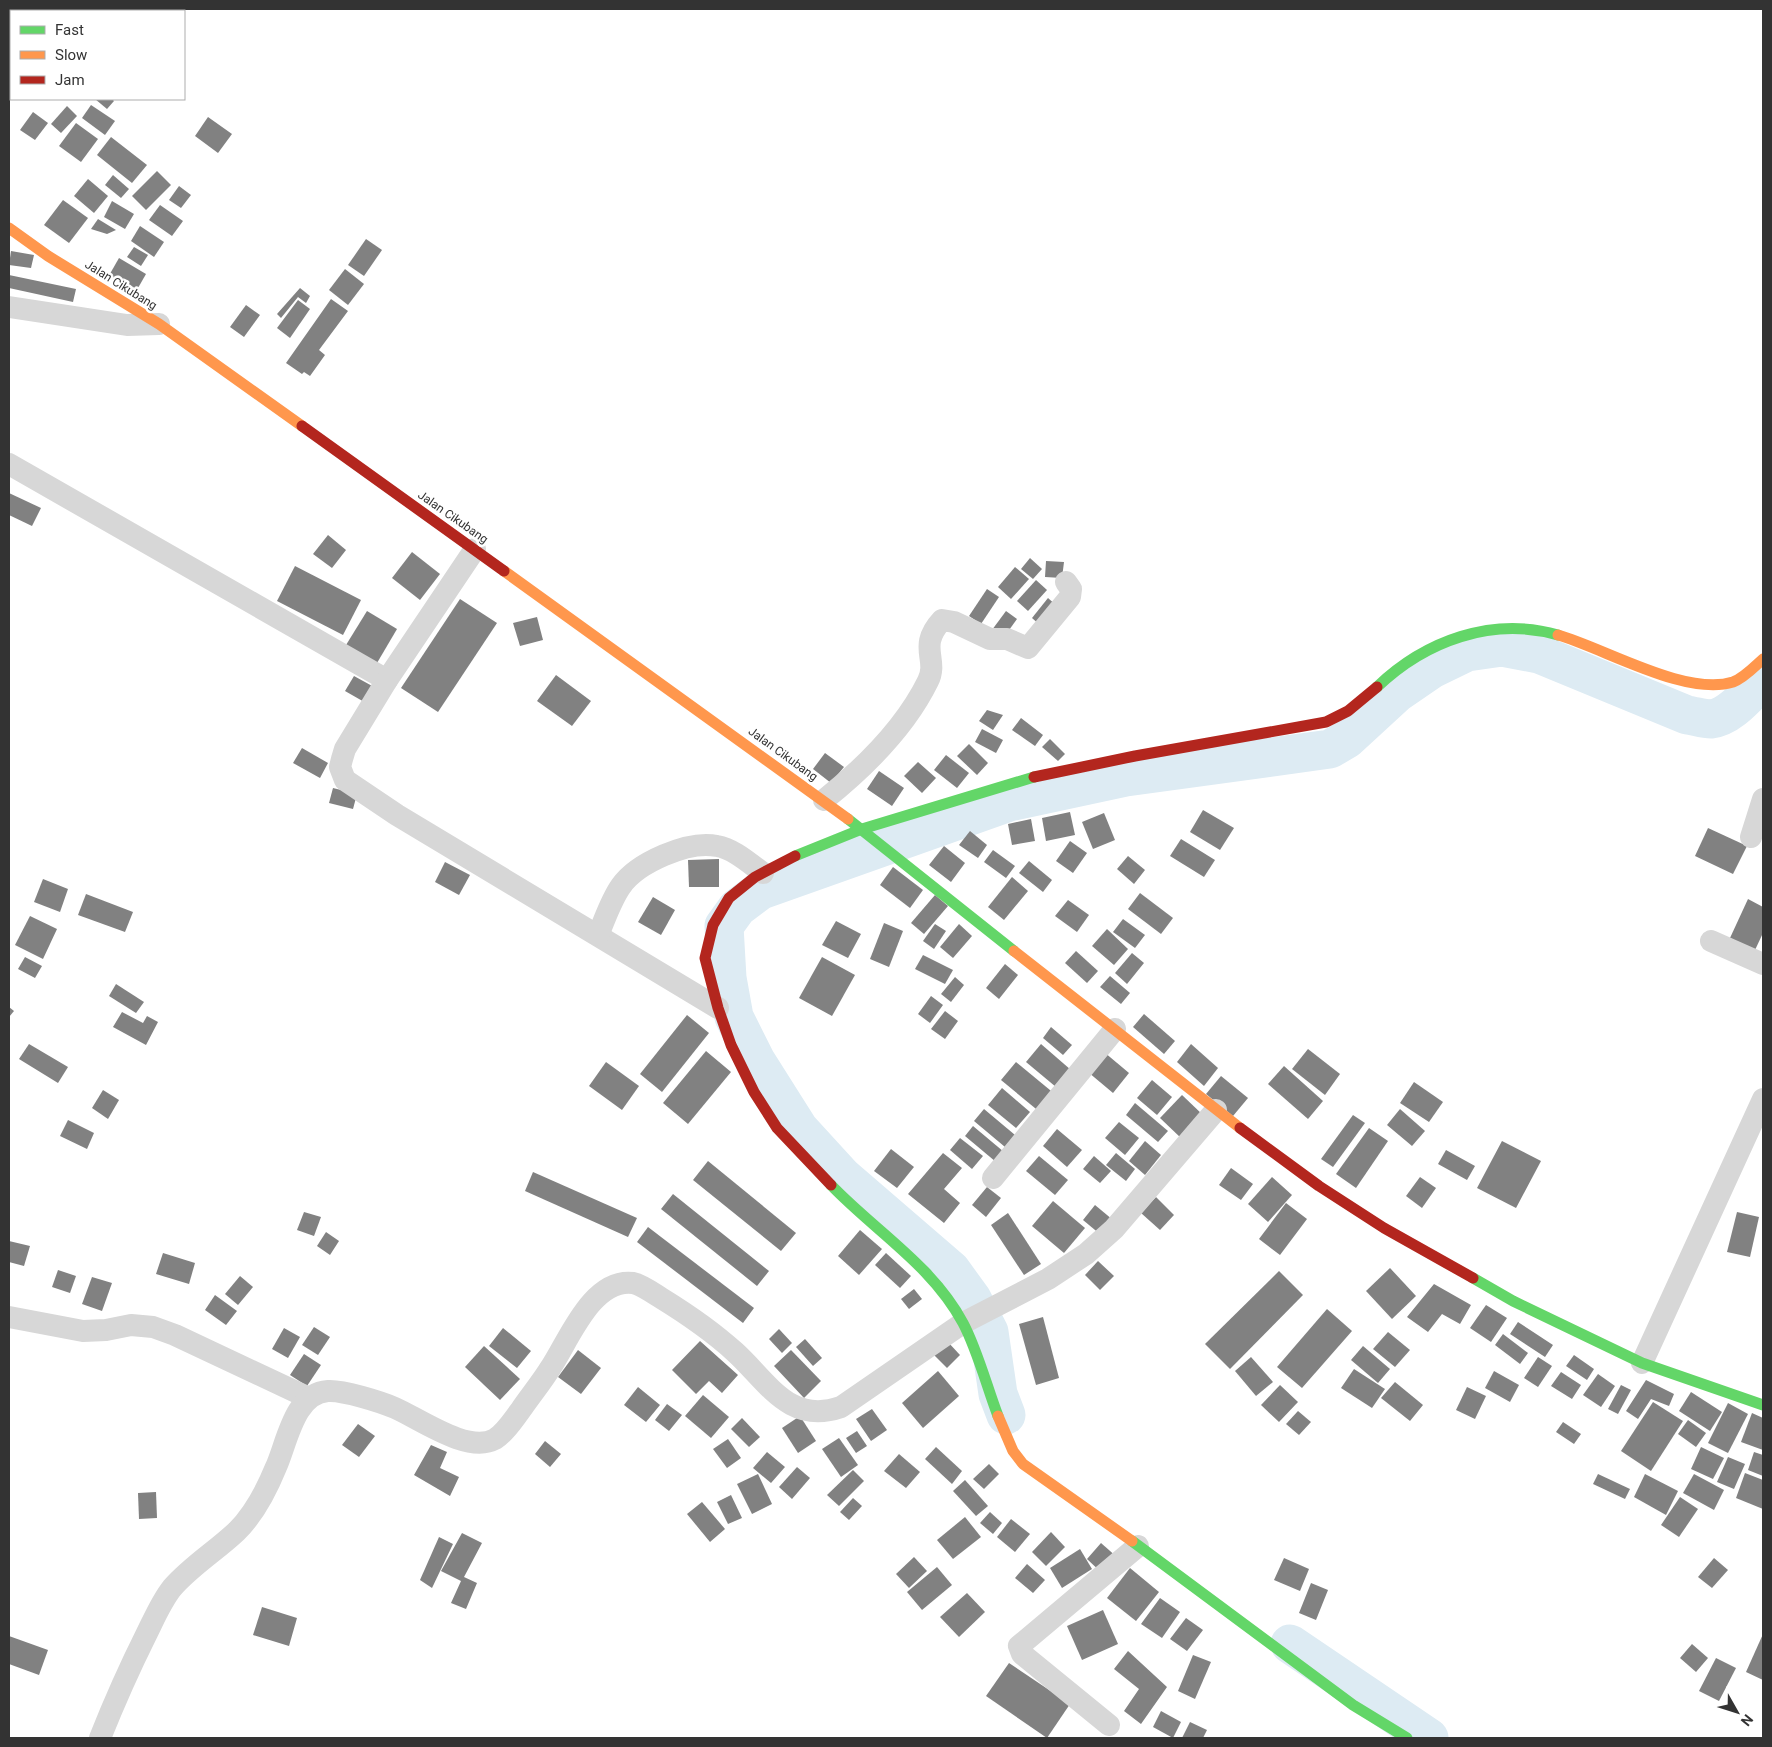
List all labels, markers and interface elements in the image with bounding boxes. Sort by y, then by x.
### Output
legend [10,10,185,100]
text: Fast [55,21,84,39]
text: Slow [55,46,87,64]
text: Jam [55,71,85,89]
street label: Jalan Cikubang [82,257,160,313]
street label: Jalan Cikubang [415,488,491,546]
street label: Jalan Cikubang [746,724,820,784]
north arrow [1712,1687,1762,1737]
text: N [1738,1711,1756,1729]

